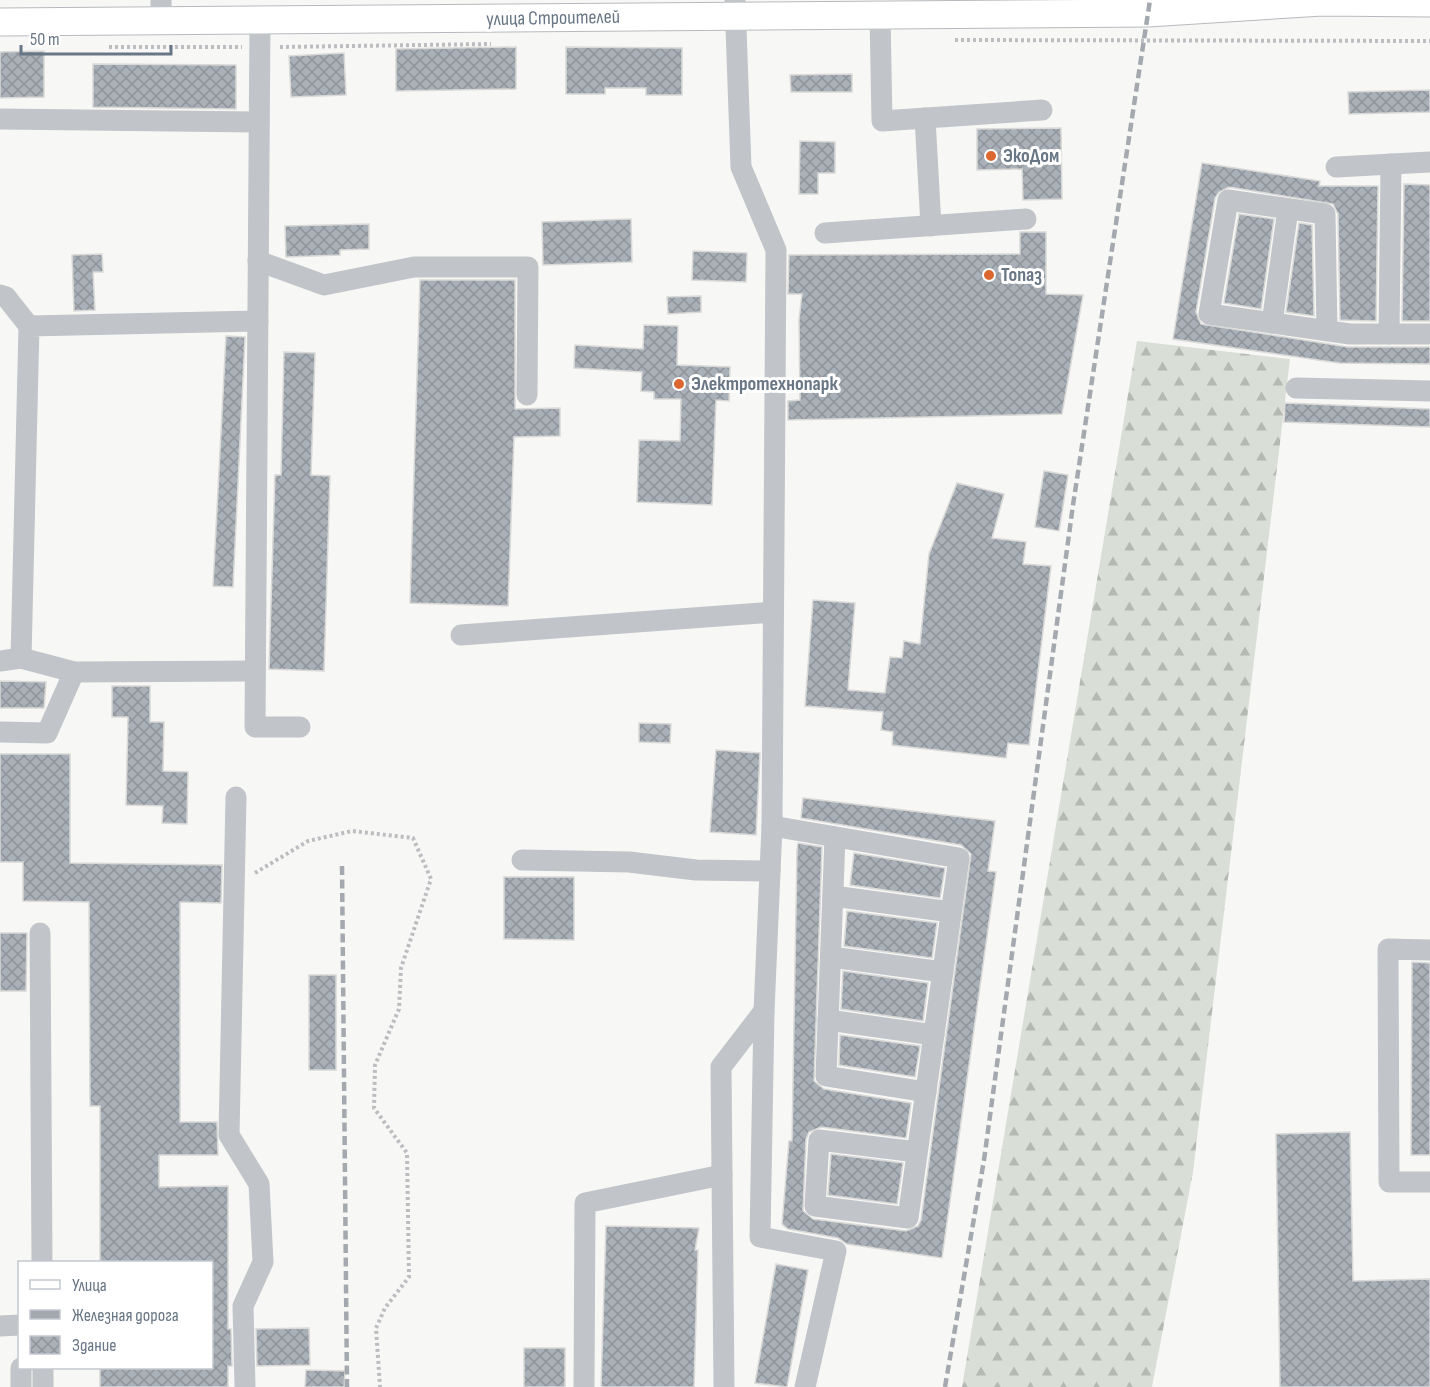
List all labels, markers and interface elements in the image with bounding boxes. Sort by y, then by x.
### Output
street label: улица Строителей [486,5,620,31]
scale bar [21,18,171,56]
text: 50 m [30,29,60,50]
place label: ЭкоДом [1003,144,1059,168]
marker: ЭкоДом [984,149,998,163]
place label: Топаз [1001,263,1042,287]
marker: Топаз [982,268,996,282]
place label: Электротехнопарк [691,372,838,396]
marker: Электротехнопарк [672,377,686,391]
legend [18,1261,213,1369]
text: Улица [72,1275,107,1296]
text: Железная дорога [72,1305,179,1326]
text: Здание [72,1335,117,1356]

